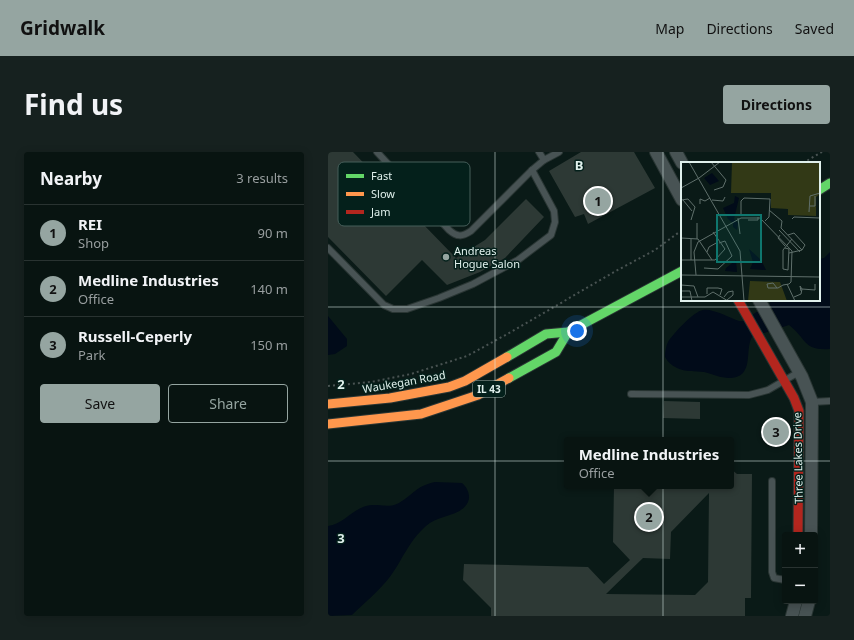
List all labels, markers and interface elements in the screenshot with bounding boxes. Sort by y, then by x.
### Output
text: Gridwalk [20,15,105,41]
text: Map [655,19,684,38]
text: Directions [706,19,773,38]
text: Saved [795,19,834,38]
text: Find us [24,85,123,123]
button: Directions [723,85,830,124]
text: B [575,156,583,174]
legend [338,162,470,226]
inset map [681,162,820,301]
text: Nearby [40,167,102,190]
text: Fast [371,168,392,183]
text: 3 results [236,169,288,187]
text: Slow [371,186,395,201]
pin: 1 [585,186,611,216]
text: Jam [370,204,390,219]
text: REI [78,214,102,234]
text: 1 [49,224,57,242]
text: 90 m [258,224,288,242]
text: Shop [78,234,109,252]
place label: Andreas Hogue Salon [454,243,520,271]
marker: Andreas Hogue Salon [441,252,451,262]
text: Medline Industries [78,270,219,290]
text: 2 [49,280,57,298]
text: 140 m [250,280,288,298]
text: Office [78,290,114,308]
your location [567,321,587,341]
text: Russell-Ceperly [78,326,192,346]
text: 3 [49,336,57,354]
text: 150 m [250,336,288,354]
text: Park [78,346,105,364]
street label: Waukegan Road [361,367,447,396]
text: 2 [337,375,345,393]
road number: IL 43 [473,381,505,397]
button: Save [40,384,160,423]
button: Share [168,384,288,423]
street label: Three Lakes Drive [789,412,806,504]
pin: 3 [763,417,789,447]
popup [564,437,734,489]
text: Medline Industries [579,444,719,464]
text: Office [579,464,615,482]
pin: 2 [636,502,662,532]
text: 3 [337,529,345,547]
map controls [782,532,818,604]
button: + [782,532,818,568]
button: − [782,568,818,604]

